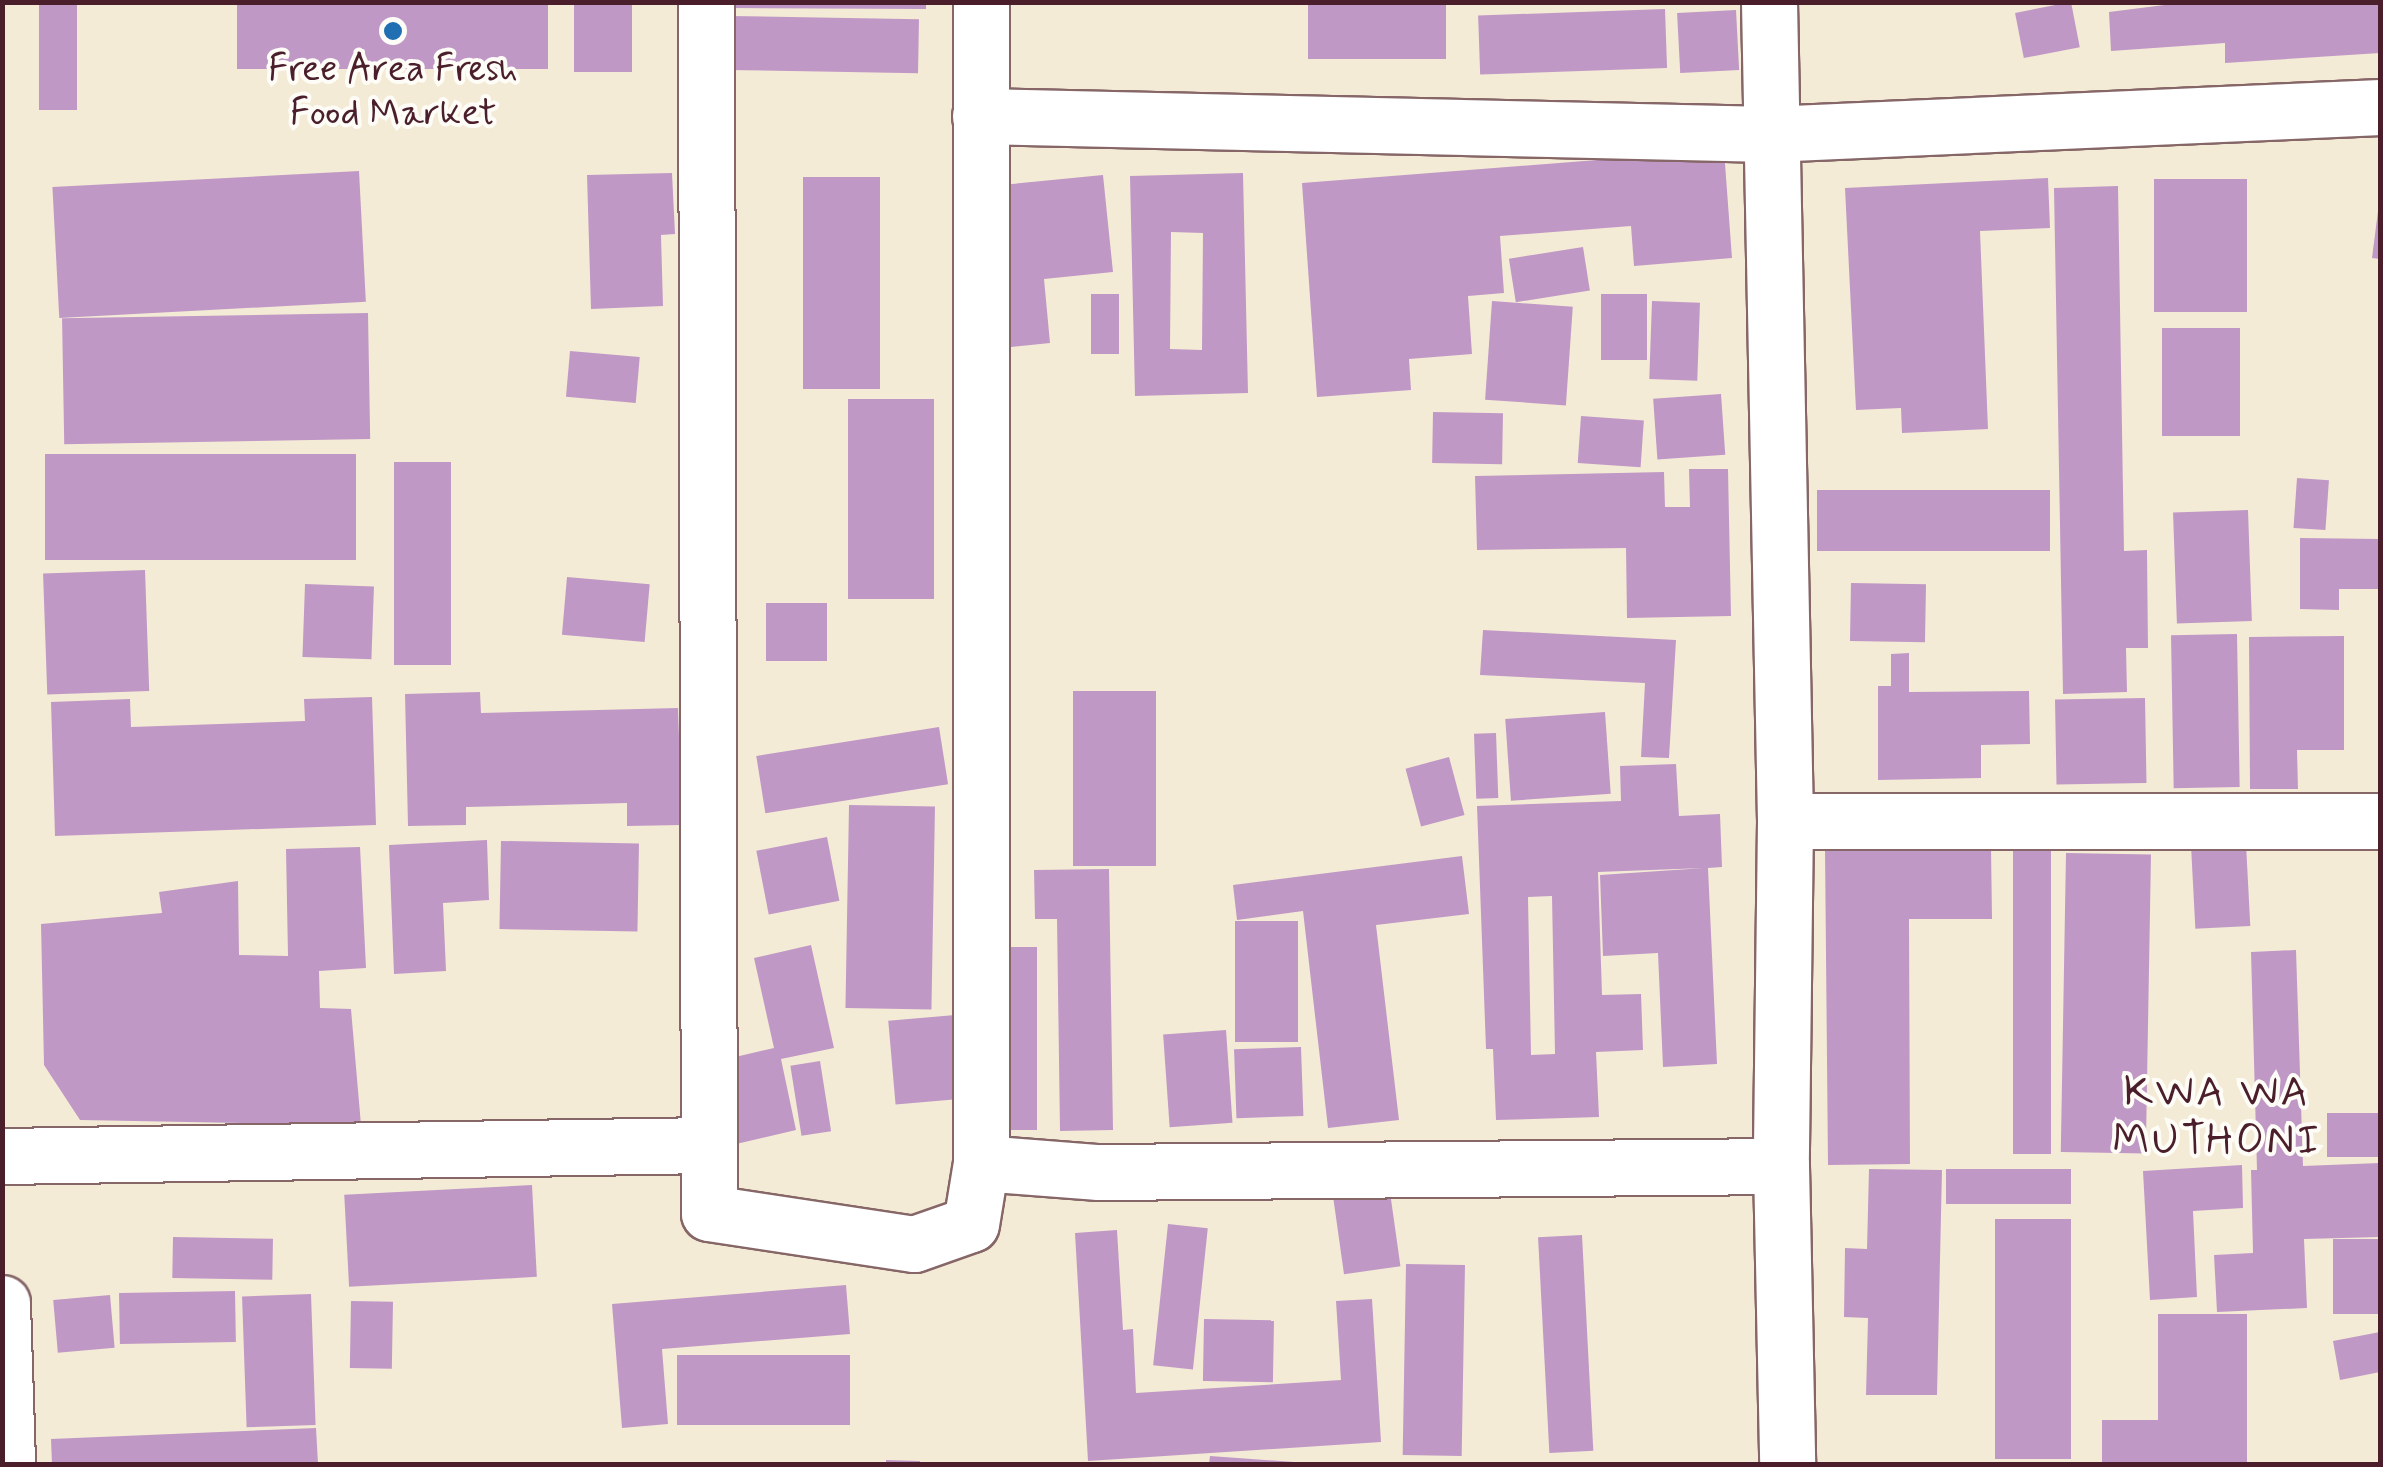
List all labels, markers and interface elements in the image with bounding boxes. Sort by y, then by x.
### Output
marker: Free Area Fresh Food Market [382,20,404,42]
place label: Free Area Fresh Food Market [266,47,520,136]
district label: KWA WA MUTHONI [2115,1069,2319,1168]

